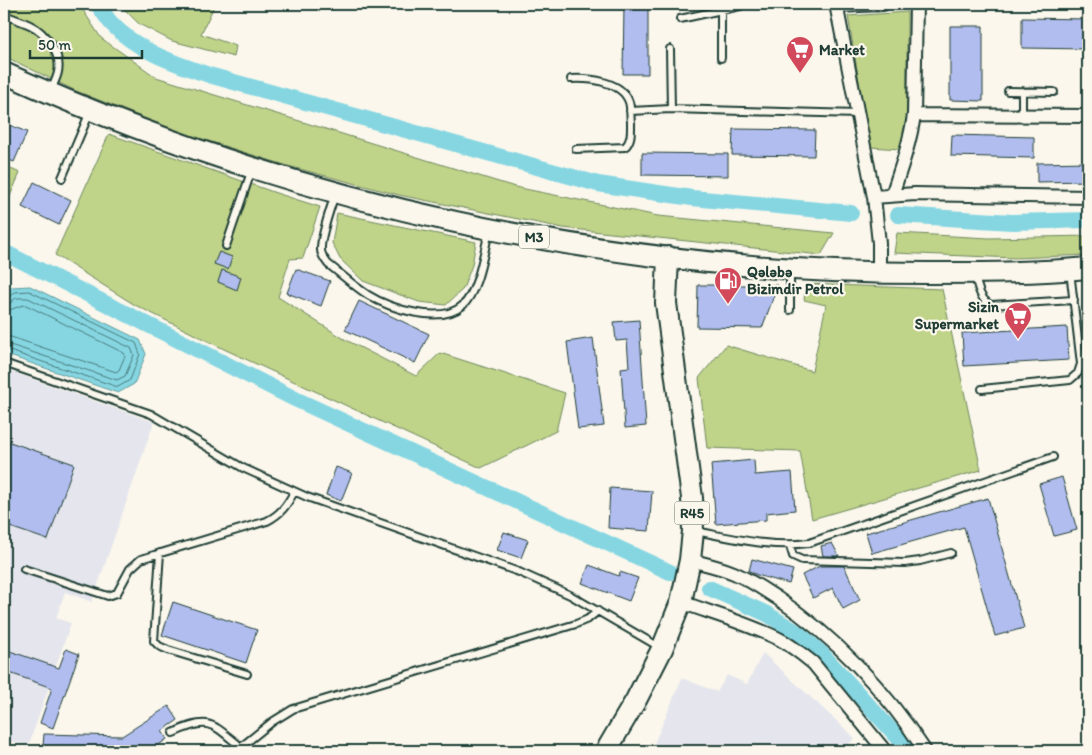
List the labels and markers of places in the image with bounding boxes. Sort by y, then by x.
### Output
supermarket icon: Market [785,35,815,74]
place label: Market [819,41,865,59]
place label: Qələbə Bizimdir Petrol [747,263,844,298]
fuel station icon: Qələbə Bizimdir Petrol [713,266,743,305]
place label: Sizin Supermarket [915,298,1000,334]
supermarket icon: Sizin Supermarket [1003,301,1033,340]

